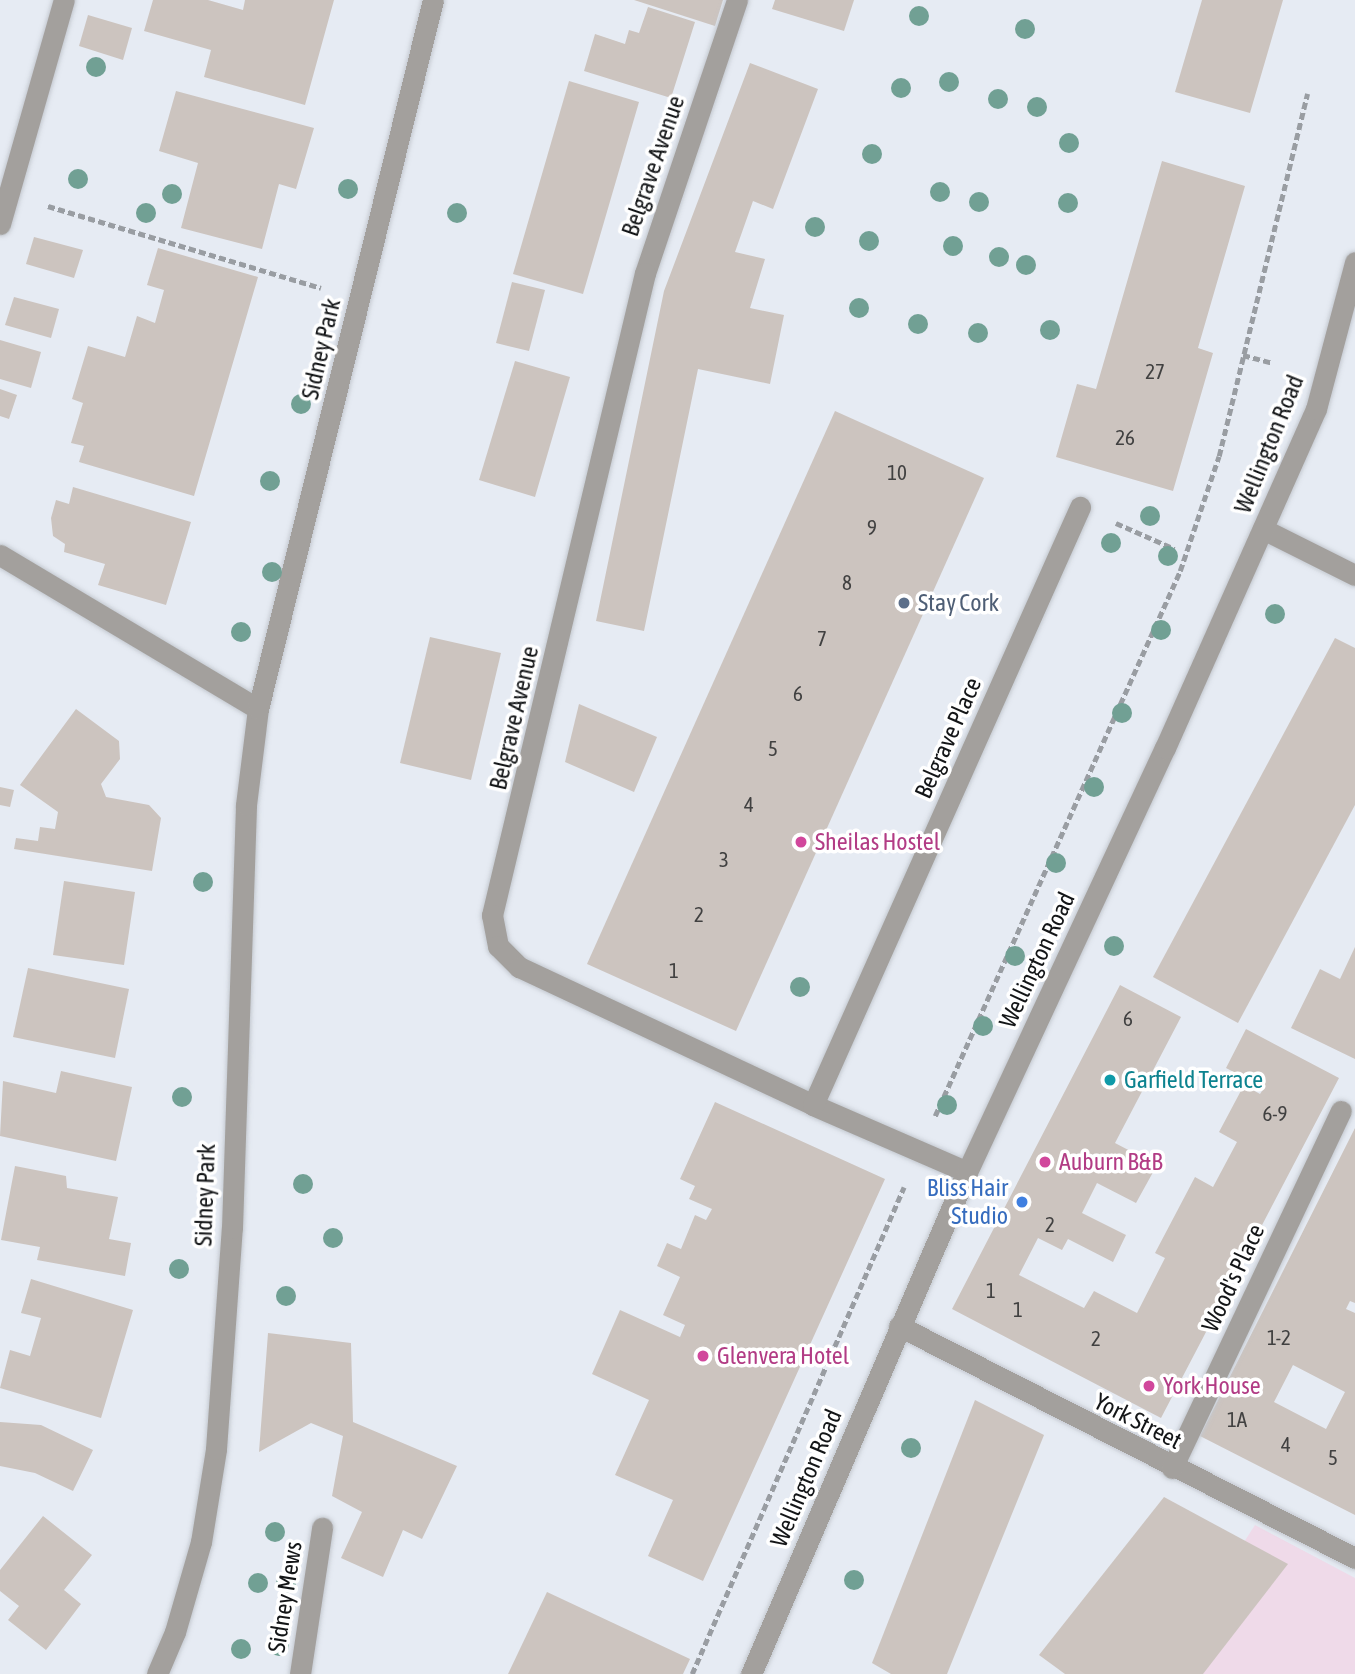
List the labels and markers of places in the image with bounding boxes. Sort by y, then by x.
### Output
place label: Stay Cork [918,589,999,617]
marker: Stay Cork [896,595,912,611]
place label: Sheilas Hostel [815,828,940,856]
marker: Sheilas Hostel [793,834,809,850]
place label: Garfield Terrace [1124,1066,1263,1094]
marker: Garfield Terrace [1102,1072,1118,1088]
place label: Auburn B&B [1059,1148,1163,1176]
marker: Auburn B&B [1037,1154,1053,1170]
place label: Bliss Hair Studio [927,1174,1008,1230]
marker: Bliss Hair Studio [1014,1194,1030,1210]
place label: Glenvera Hotel [717,1342,849,1370]
marker: Glenvera Hotel [695,1348,711,1364]
place label: York House [1163,1372,1261,1400]
marker: York House [1141,1378,1157,1394]

